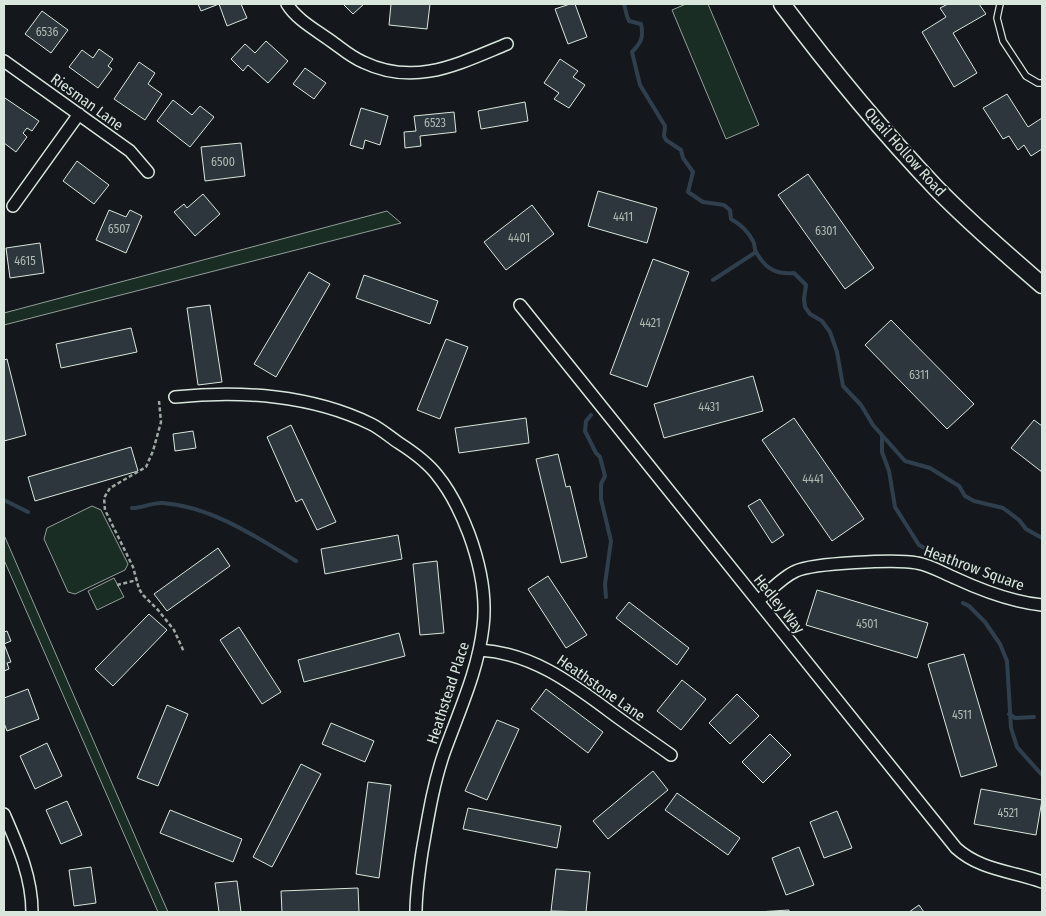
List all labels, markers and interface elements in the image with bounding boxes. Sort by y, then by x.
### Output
house number: 6536 [36,25,58,39]
street label: Riesman Lane [47,70,127,134]
street label: Quail Hollow Road [860,104,950,200]
house number: 6523 [424,116,446,130]
house number: 6500 [211,155,235,169]
house number: 4411 [613,210,633,224]
house number: 6507 [108,222,130,236]
house number: 6301 [815,224,837,238]
house number: 4401 [508,231,530,245]
house number: 4615 [14,254,36,268]
house number: 4421 [639,316,661,330]
house number: 6311 [909,368,929,382]
house number: 4431 [698,400,720,414]
house number: 4441 [802,472,824,486]
street label: Heathrow Square [921,542,1027,594]
street label: Hedley Way [750,571,808,637]
house number: 4501 [856,617,878,631]
street label: Heathstead Place [423,640,473,746]
street label: Heathstone Lane [553,651,649,725]
house number: 4511 [952,708,972,722]
house number: 4521 [998,806,1018,820]

